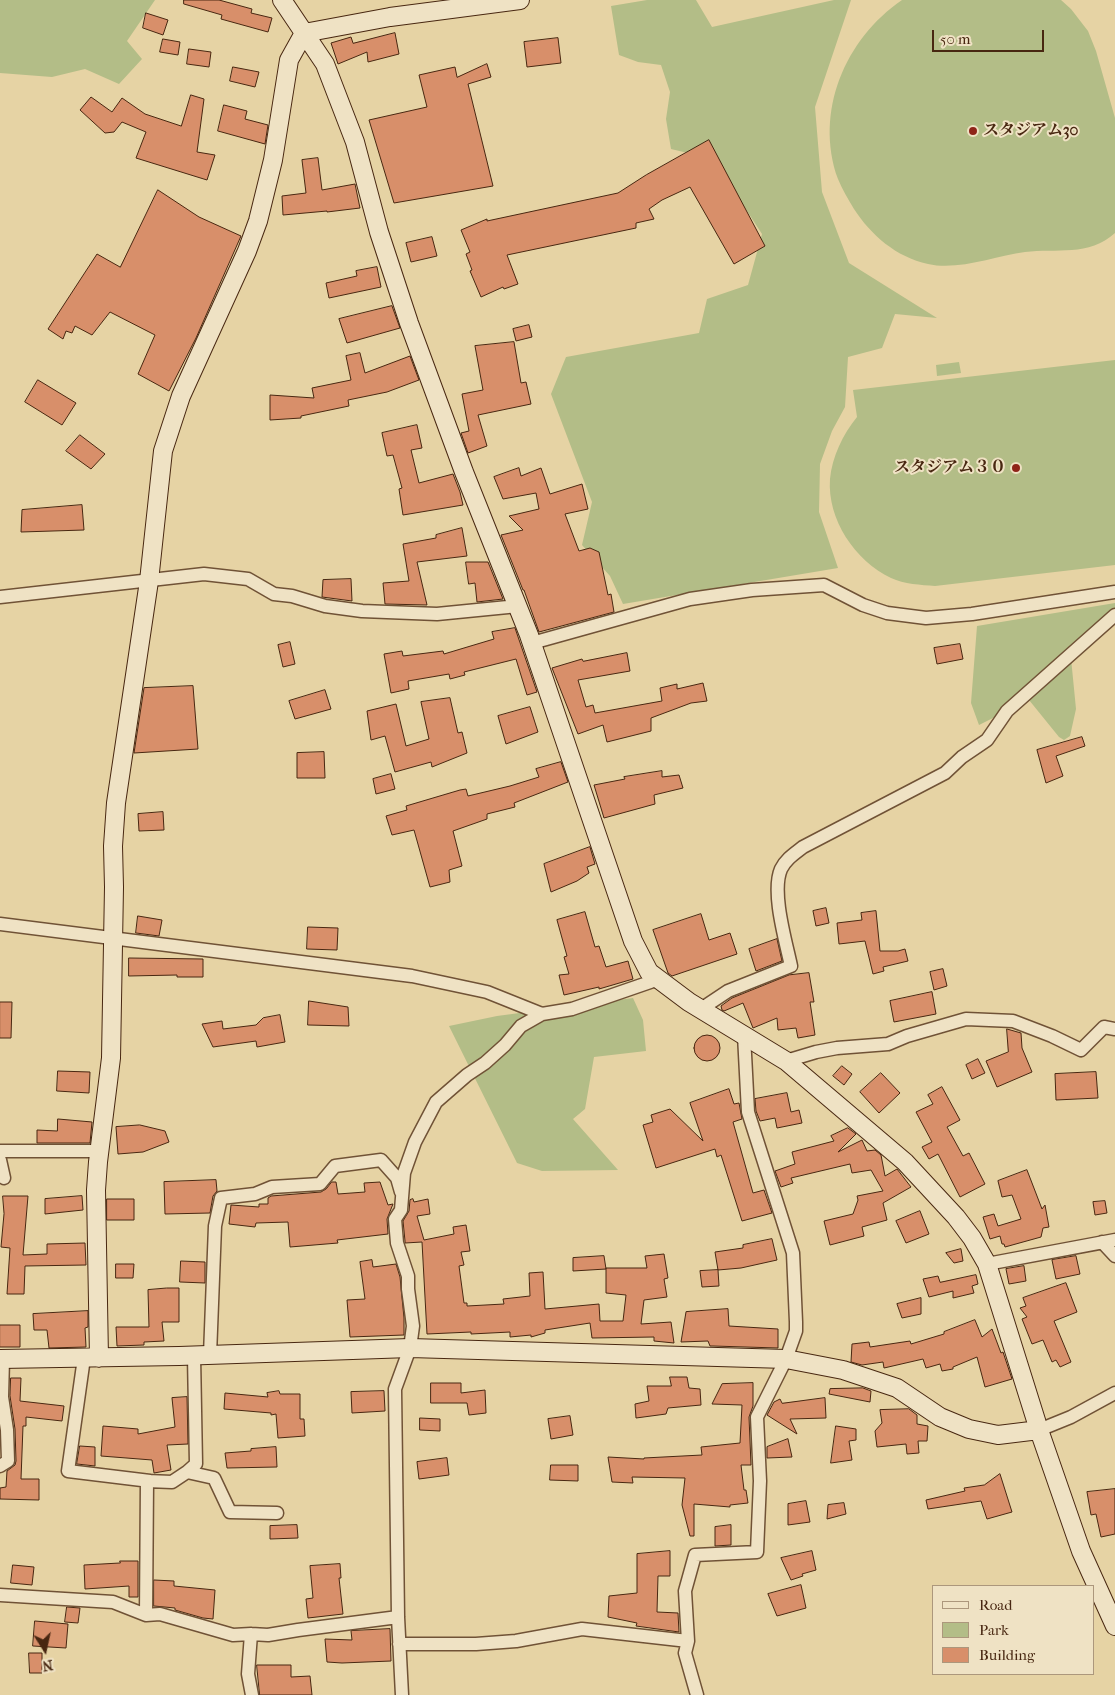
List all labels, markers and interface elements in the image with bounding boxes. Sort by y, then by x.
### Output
scale bar [935,20,1048,52]
text: 50 m [940,30,970,48]
place label: スタジアム30 [983,121,1078,141]
marker: スタジアム30 [967,125,979,137]
place label: スタジアム３０ [894,458,1006,478]
marker: スタジアム３０ [1010,462,1022,474]
legend [932,1585,1095,1675]
text: Road [979,1596,1012,1614]
text: Park [979,1621,1009,1639]
north arrow [20,1625,70,1675]
text: Building [979,1646,1035,1664]
text: N [41,1656,54,1675]

